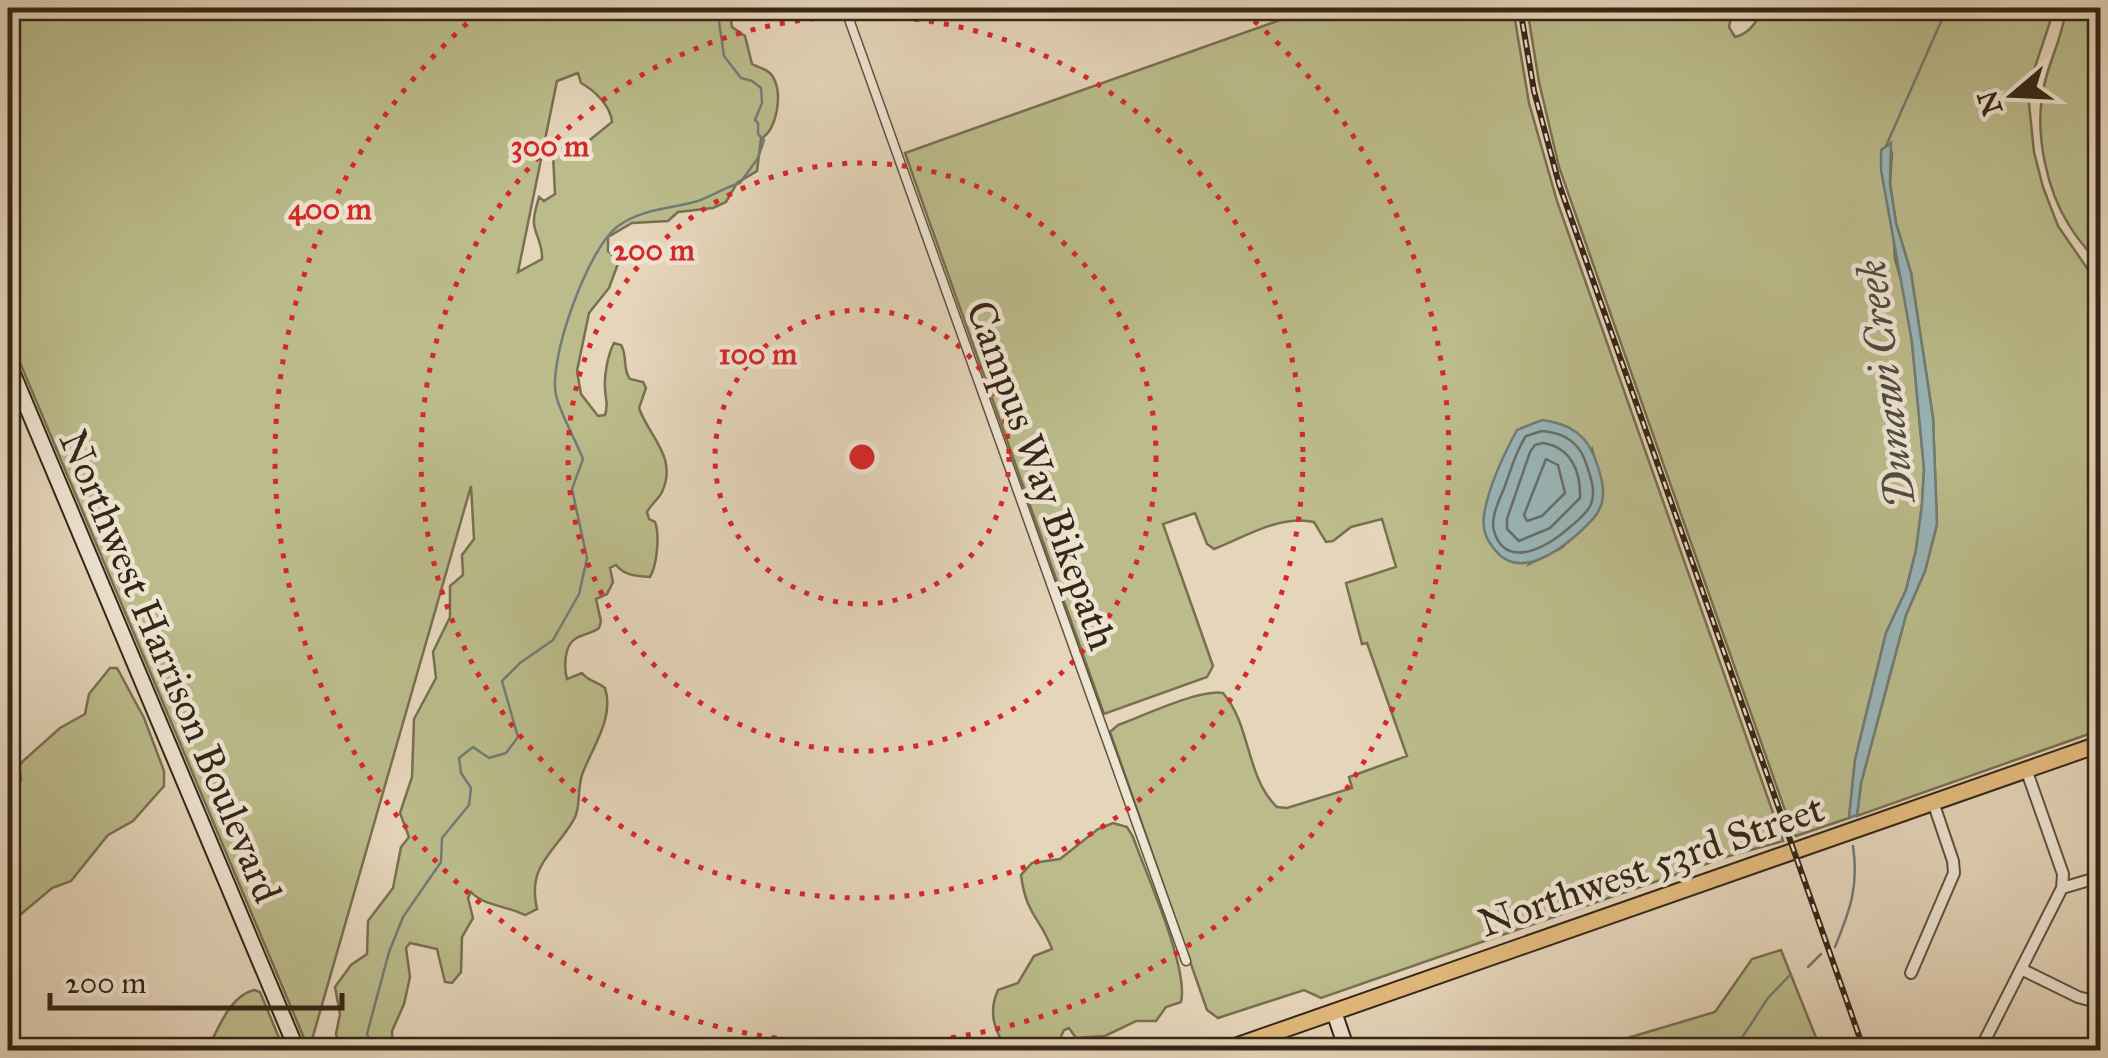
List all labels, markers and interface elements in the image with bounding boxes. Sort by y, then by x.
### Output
north arrow [1963,45,2063,145]
text: N [1969,86,2010,120]
text: 300 m [511,128,590,164]
text: 400 m [288,191,372,227]
text: 200 m [613,232,695,268]
water label: Dunawi Creek [1845,257,1927,511]
street label: Campus Way Bikepath [956,294,1127,656]
text: 100 m [719,336,798,372]
street label: Northwest Harrison Boulevard [49,423,292,910]
centre of rings [844,439,880,475]
street label: Northwest 53rd Street [1472,783,1830,948]
scale bar [50,948,342,1010]
text: 200 m [65,965,146,1001]

